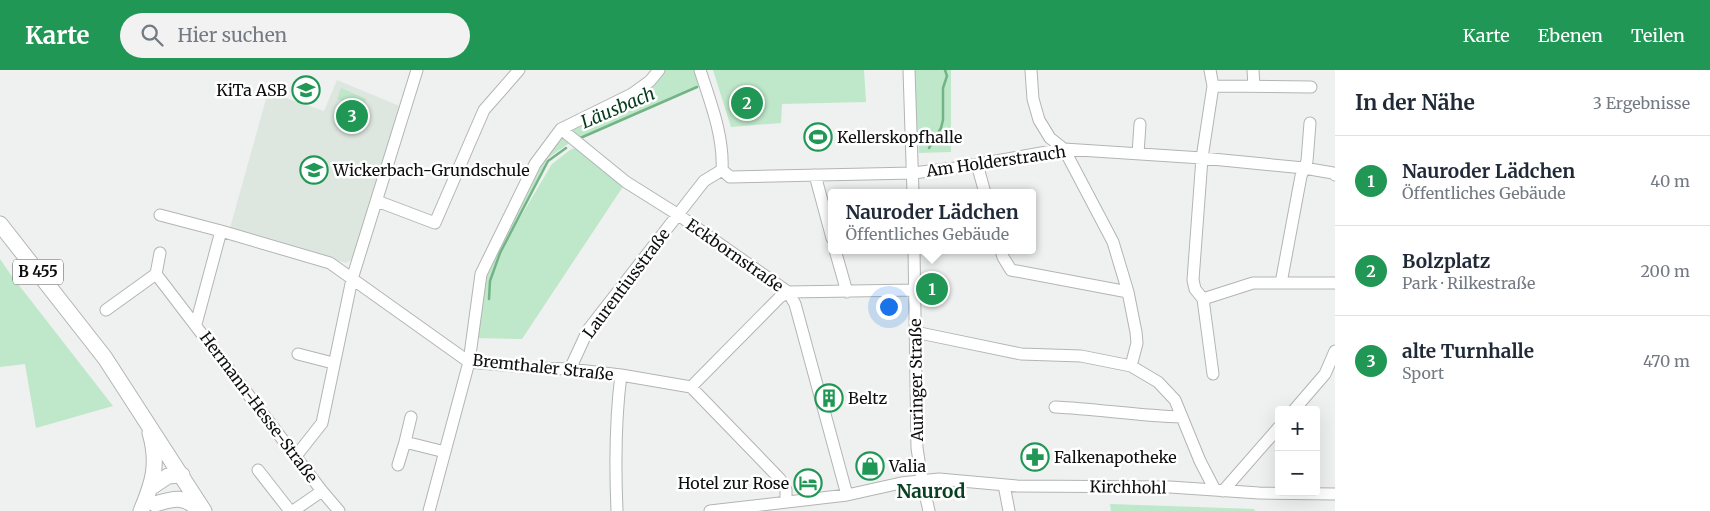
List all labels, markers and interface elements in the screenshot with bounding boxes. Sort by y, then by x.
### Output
search box [120,13,470,58]
text: Karte [25,20,90,51]
icon: search [138,21,166,49]
text: Hier suchen [178,23,287,47]
text: Karte [1463,24,1510,47]
text: Ebenen [1538,24,1603,47]
text: Teilen [1631,24,1685,47]
school or university icon: KiTa ASB [291,75,321,105]
place label: KiTa ASB [216,80,287,100]
water label: Läusbach [577,82,658,133]
pin: 2 [731,84,763,122]
text: In der Nähe [1355,89,1475,116]
text: 3 Ergebnisse [1593,93,1690,113]
pin: 3 [336,97,368,135]
sports icon: Kellerskopfhalle [803,122,833,152]
place label: Kellerskopfhalle [837,127,962,147]
street label: Am Holderstrauch [924,141,1067,181]
school or university icon: Wickerbach-Grundschule [299,155,329,185]
text: Nauroder Lädchen [1402,159,1575,183]
place label: Wickerbach-Grundschule [332,160,530,180]
text: 1 [1367,171,1375,191]
text: 40 m [1650,171,1690,191]
text: Öffentliches Gebäude [1402,183,1566,203]
popup [828,189,1036,254]
text: Nauroder Lädchen [845,200,1019,224]
street label: Eckbornstraße [683,214,787,296]
street label: Laurentiusstraße [578,224,674,342]
text: Öffentliches Gebäude [845,224,1009,244]
text: Bolzplatz [1402,249,1490,273]
road number: B 455 [13,260,63,284]
text: 2 [1366,261,1376,281]
text: 200 m [1640,261,1690,281]
pin: 1 [916,270,948,308]
text: Park · Rilkestraße [1402,273,1535,293]
your location [876,294,902,320]
street label: Auringer Straße [905,318,927,443]
street label: Hermann-Hesse-Straße [196,328,322,486]
text: alte Turnhalle [1402,339,1534,363]
street label: Bremthaler Straße [472,350,614,384]
text: 3 [1366,351,1376,371]
text: 470 m [1643,351,1690,371]
text: Sport [1402,363,1444,383]
building icon: Beltz [814,383,844,413]
place label: Beltz [848,388,887,408]
map controls [1275,406,1320,496]
button: + [1275,406,1320,451]
pharmacy icon: Falkenapotheke [1020,442,1050,472]
place label: Falkenapotheke [1054,447,1177,467]
shop icon: Valia [855,451,885,481]
button: − [1275,451,1320,496]
place label: Valia [888,456,927,476]
hotel icon: Hotel zur Rose [793,468,823,498]
place label: Hotel zur Rose [678,473,789,493]
street label: Kirchhohl [1089,476,1167,498]
district label: Naurod [896,479,966,503]

